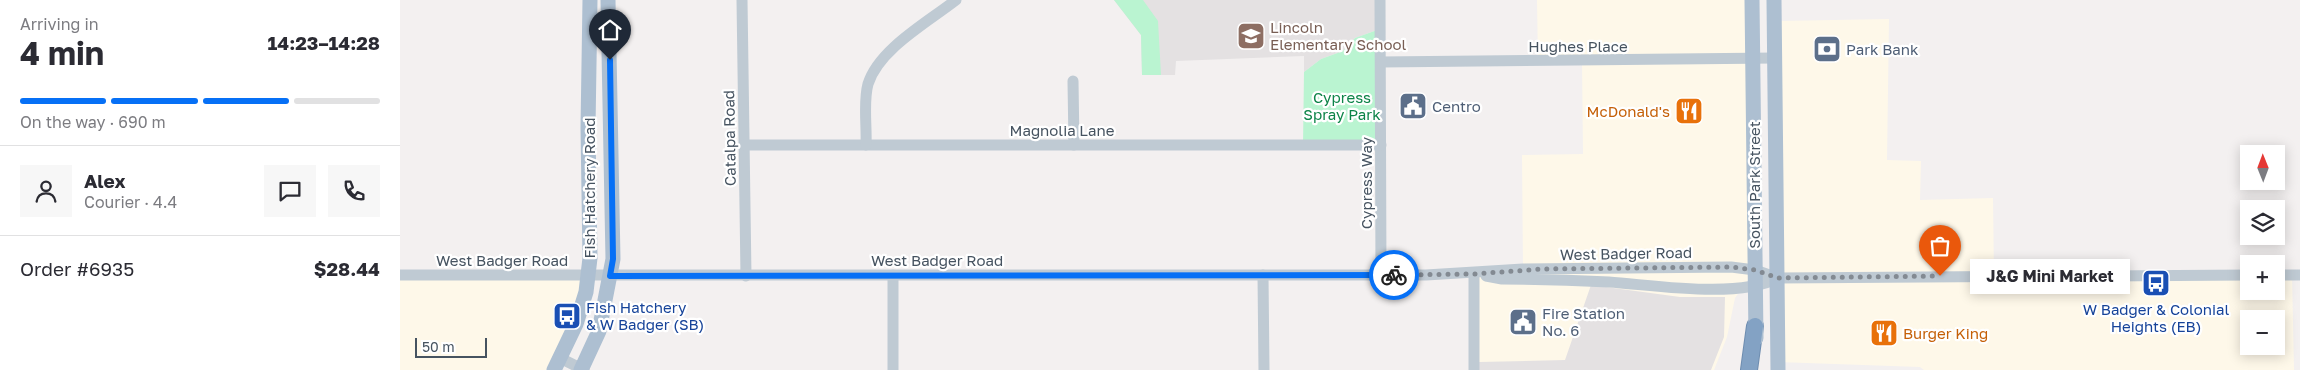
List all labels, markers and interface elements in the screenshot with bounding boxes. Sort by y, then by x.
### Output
pin [589,9,631,60]
text: Arriving in [20,14,99,34]
icon: home [596,16,624,44]
place label: Lincoln Elementary School [1270,18,1406,53]
school or university icon: Lincoln Elementary School [1236,21,1266,51]
text: 14:23–14:28 [268,31,380,54]
text: 4 min [20,34,104,72]
bank icon: Park Bank [1812,34,1842,64]
street label: Hughes Place [1528,37,1628,55]
place label: Park Bank [1846,40,1919,58]
park label: Cypress Spray Park [1303,88,1381,123]
street label: Catalpa Road [719,90,739,186]
public building icon: Centro [1398,91,1428,121]
restaurant icon: McDonald's [1674,96,1704,126]
place label: Centro [1432,97,1481,115]
place label: McDonald's [1587,102,1670,120]
text: On the way · 690 m [20,112,166,132]
street label: Fish Hatchery Road [580,118,598,258]
street label: Magnolia Lane [1010,121,1115,139]
street label: South Park Street [1745,121,1763,249]
street label: Cypress Way [1357,136,1375,229]
north arrow [2240,145,2285,190]
map controls [2240,145,2285,355]
button: person [20,165,72,217]
button: chat [264,165,316,217]
button: phone [328,165,380,217]
text: Alex [84,169,125,192]
text: Courier · 4.4 [84,192,177,212]
button: layers [2240,200,2285,245]
pin [1919,225,1961,276]
icon: bag [1926,232,1954,260]
street label: West Badger Road [1560,243,1692,263]
courier [1369,250,1419,300]
street label: West Badger Road [436,251,568,269]
street label: West Badger Road [871,251,1003,269]
button: + [2240,255,2285,300]
text: Order #6935 [20,257,134,280]
text: $28.44 [314,257,380,280]
callout: J&G Mini Market [1970,258,2130,294]
icon: bike [1380,261,1408,289]
text: J&G Mini Market [1986,266,2114,286]
bus stop icon: W Badger & Colonial Heights (EB) [2141,268,2171,298]
place label: Fish Hatchery & W Badger (SB) [586,298,704,333]
place label: W Badger & Colonial Heights (EB) [2083,300,2229,335]
bus stop icon: Fish Hatchery & W Badger (SB) [552,301,582,331]
place label: Fire Station No. 6 [1542,304,1625,339]
public building icon: Fire Station No. 6 [1508,307,1538,337]
button: − [2240,310,2285,355]
restaurant icon: Burger King [1869,318,1899,348]
place label: Burger King [1903,324,1988,342]
scale bar [415,335,488,358]
text: 50 m [422,338,455,355]

